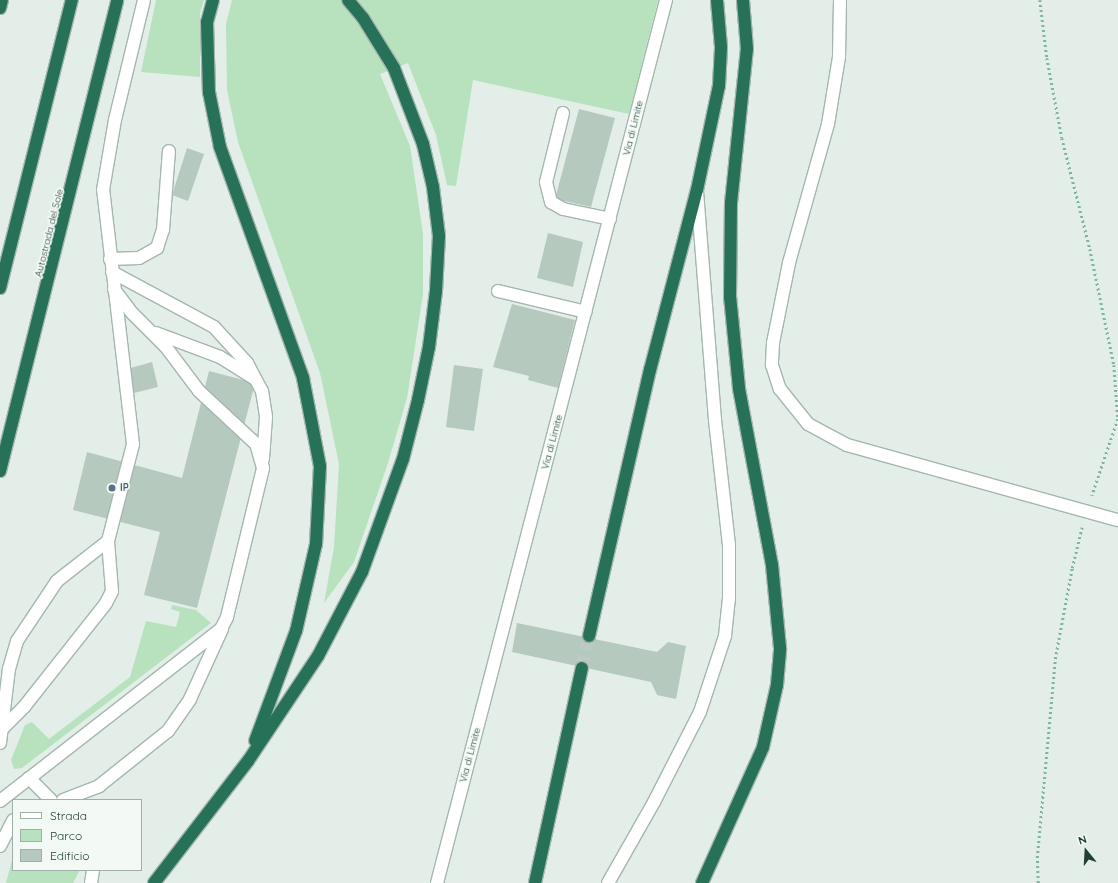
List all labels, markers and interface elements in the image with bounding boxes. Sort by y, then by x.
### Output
street label: Via di Limite [620,99,646,157]
street label: Autostrada del Sole [32,188,66,278]
street label: Via di Limite [539,413,565,471]
place label: IP [120,482,129,494]
marker: IP [107,483,117,493]
street label: Via di Limite [457,726,483,784]
legend [12,799,142,871]
text: Strada [50,808,87,823]
text: Parco [50,828,82,843]
north arrow [1066,831,1106,871]
text: N [1076,832,1088,847]
text: Edificio [50,848,90,863]

